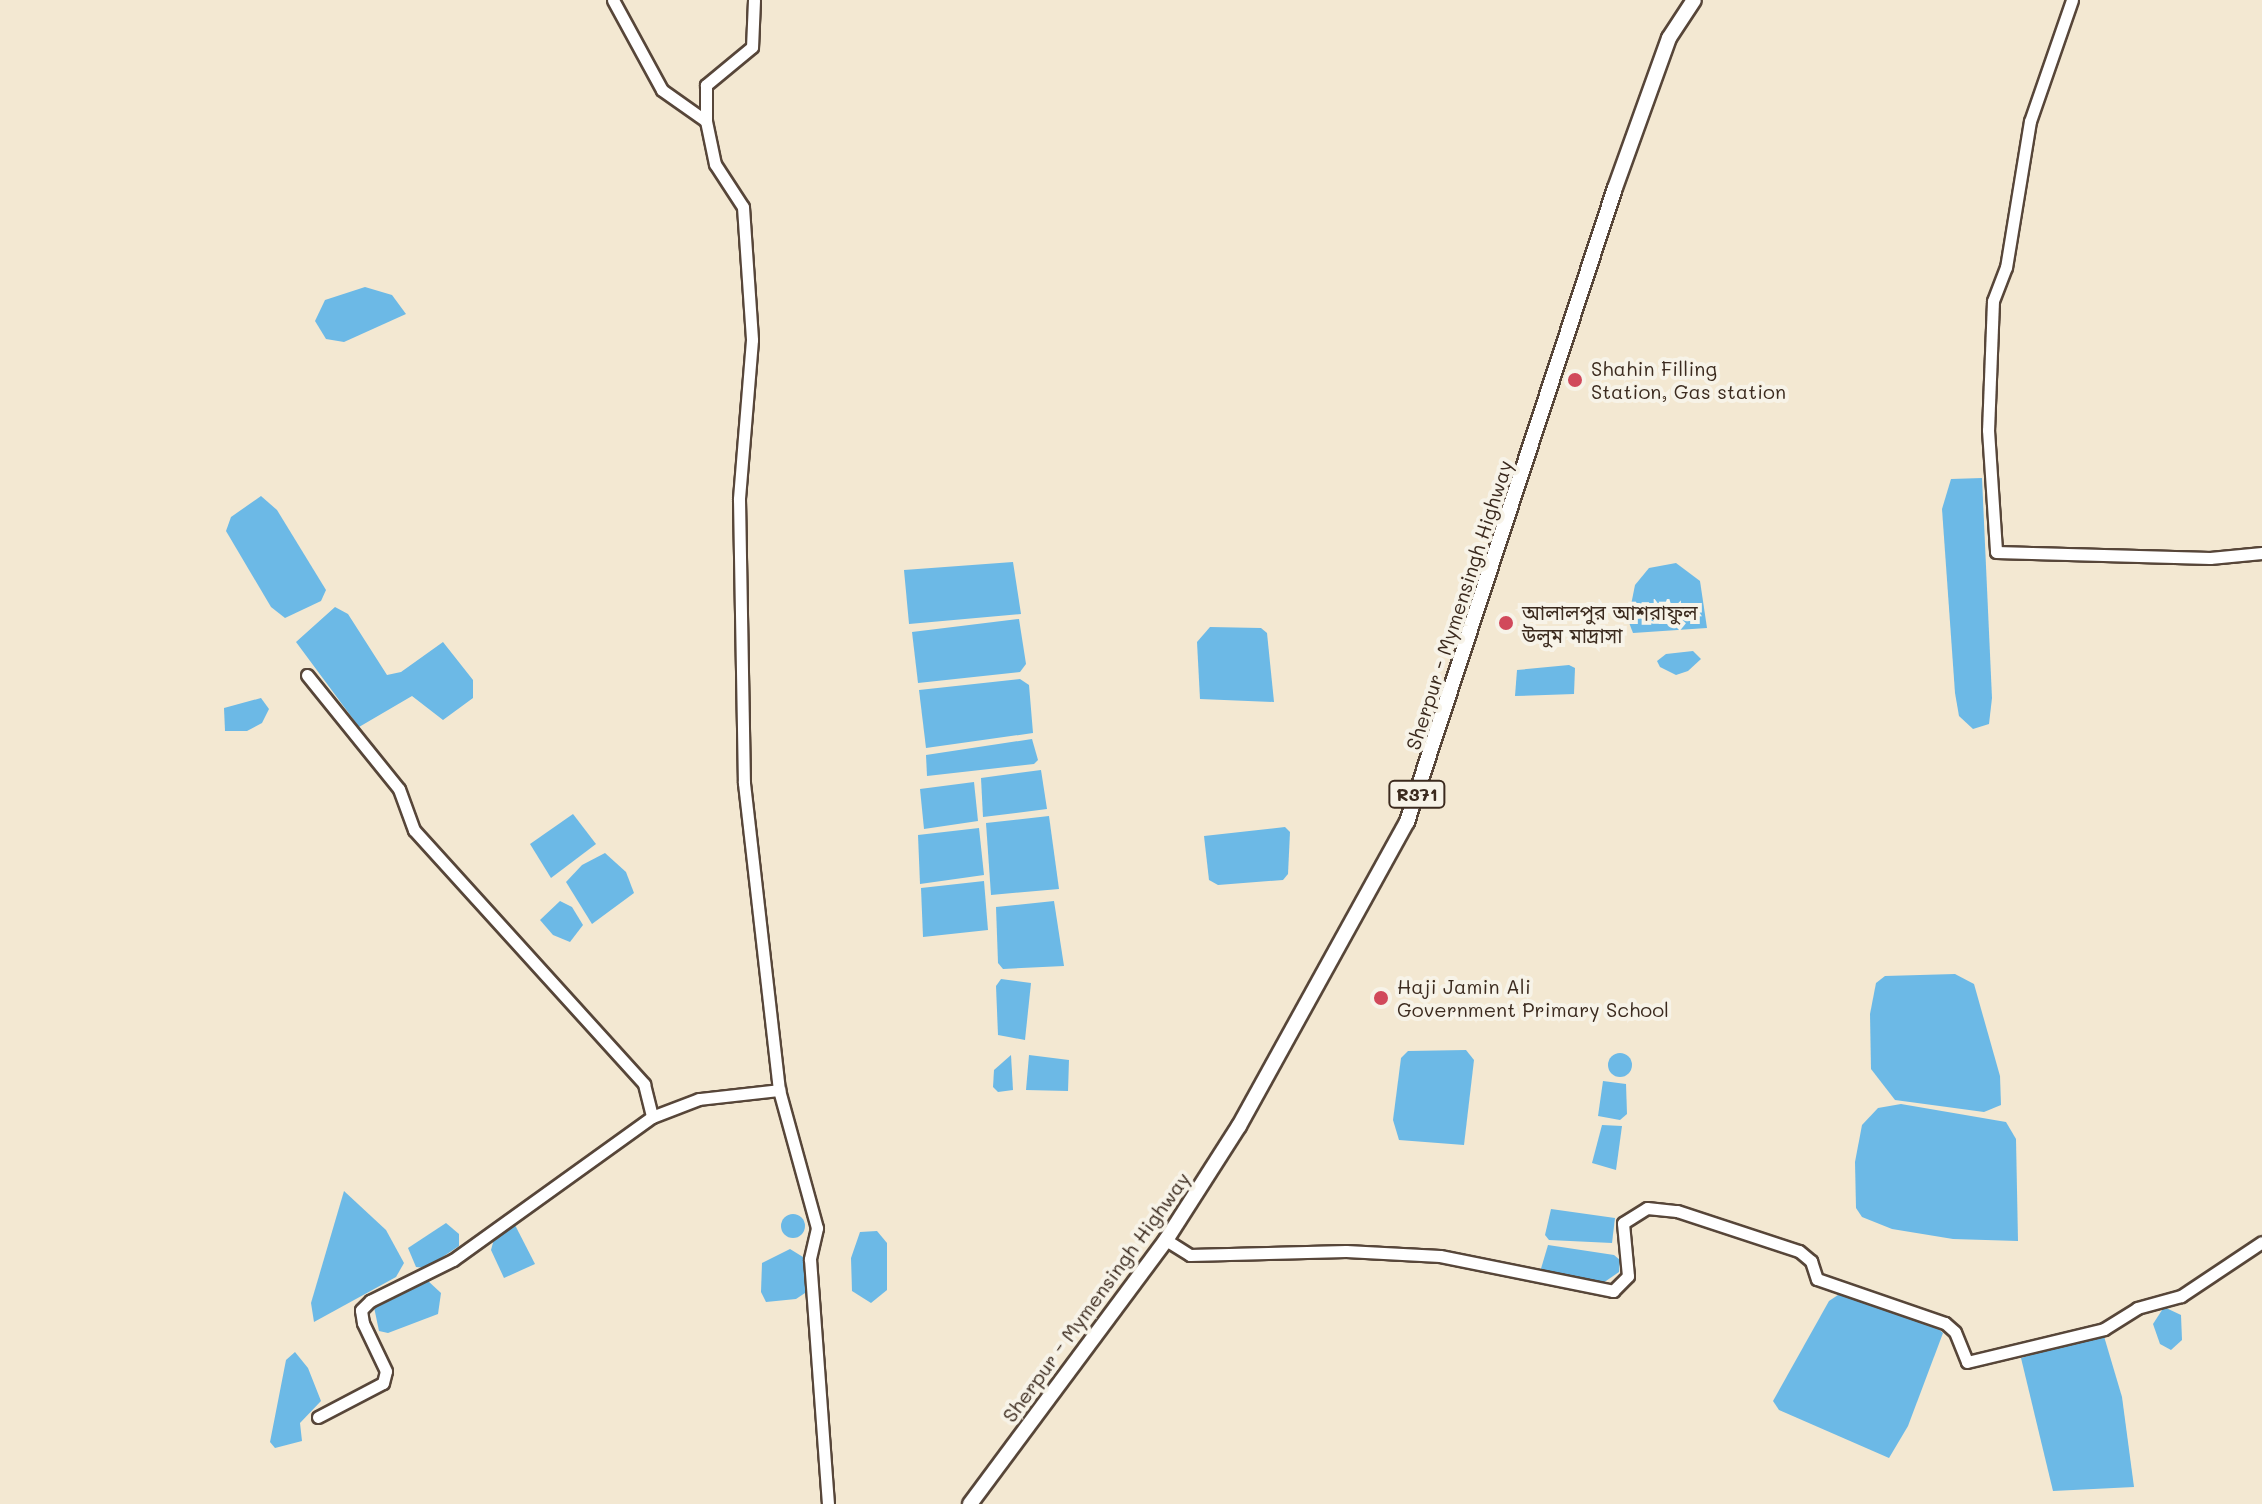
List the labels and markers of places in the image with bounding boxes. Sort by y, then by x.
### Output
place label: Shahin Filling Station, Gas station [1591,356,1786,403]
marker: Shahin Filling Station, Gas station [1566,371,1584,389]
place label: আলালপুর আশরাফুল উলুম মাদ্রাসা [1522,600,1698,647]
marker: আলালপুর আশরাফুল উলুম মাদ্রাসা [1497,614,1515,632]
place label: Haji Jamin Ali Government Primary School [1397,974,1669,1021]
marker: Haji Jamin Ali Government Primary School [1372,989,1390,1007]

